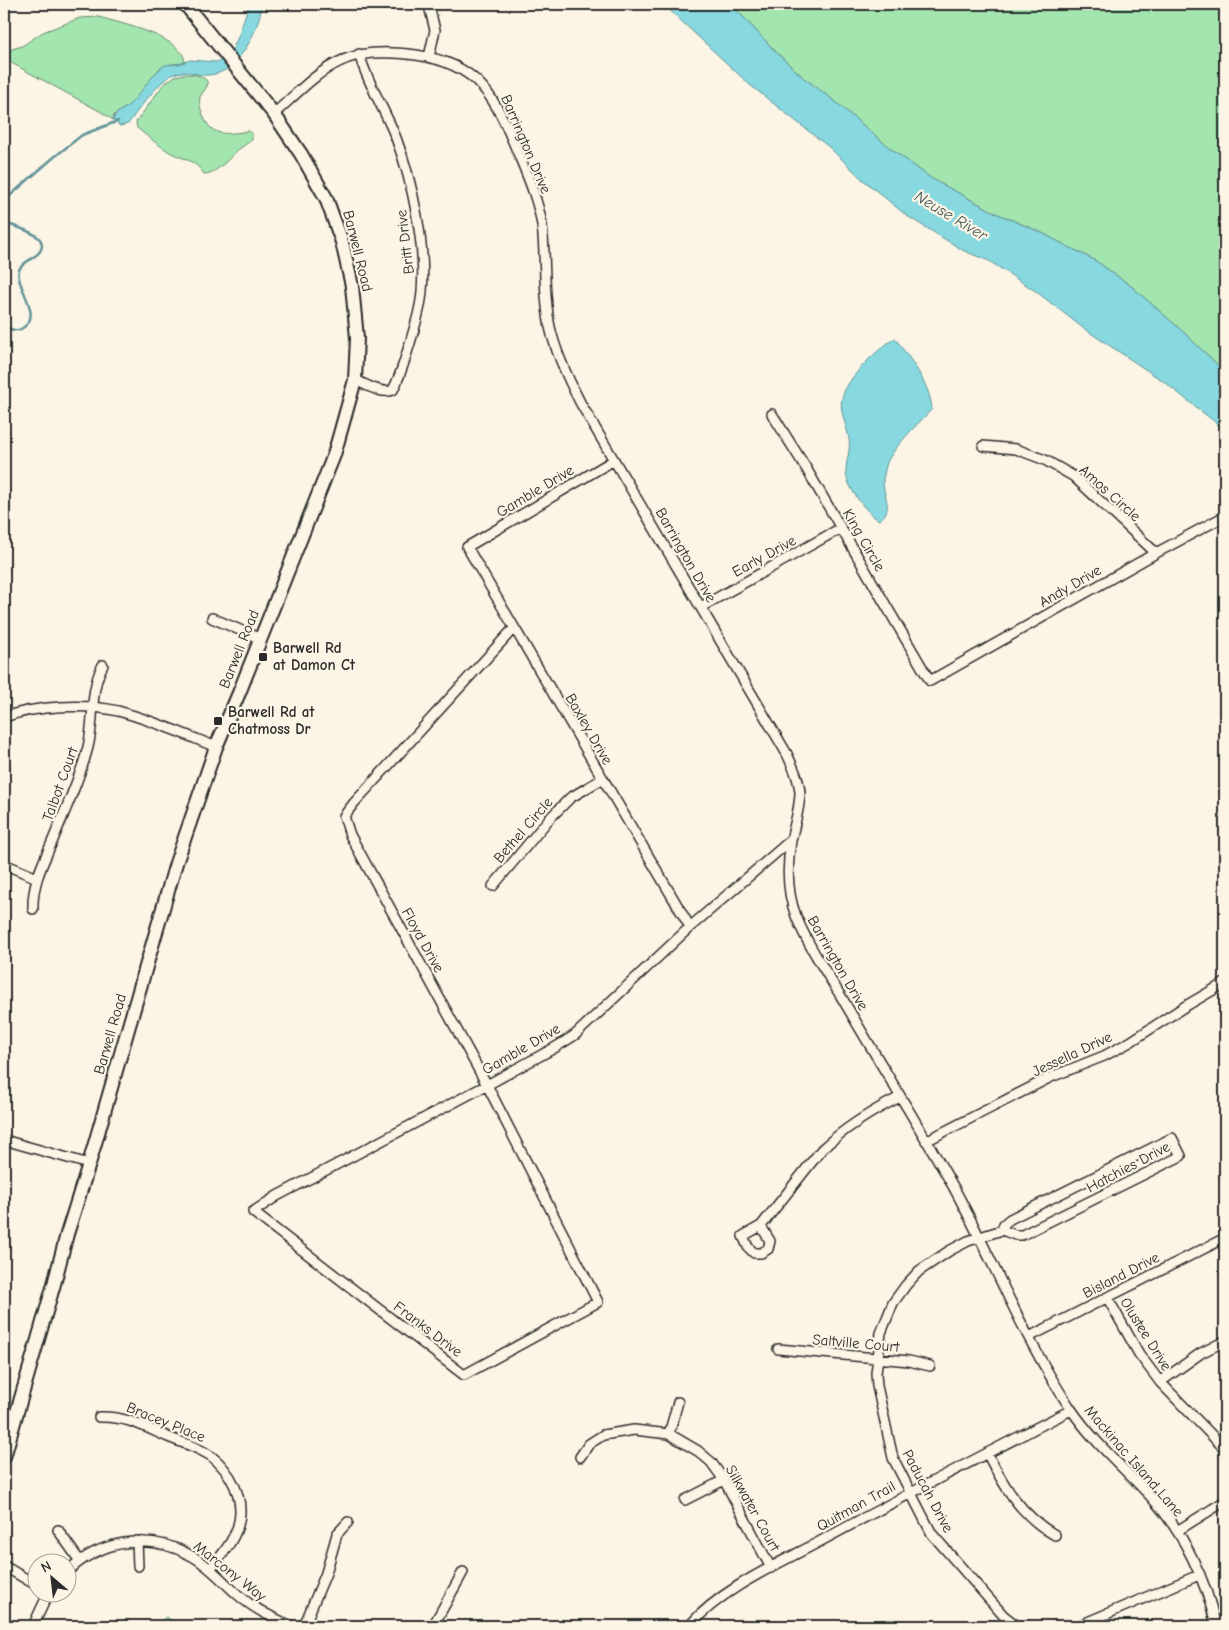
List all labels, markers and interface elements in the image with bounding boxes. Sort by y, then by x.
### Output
street label: Barrington Drive [497,92,555,197]
water label: Neuse River [912,187,991,245]
street label: Barwell Road [339,208,377,294]
street label: Britt Drive [392,208,418,275]
street label: Gamble Drive [493,461,577,521]
street label: Amos Circle [1076,461,1145,526]
street label: Barrington Drive [652,505,721,606]
street label: King Circle [839,506,889,575]
street label: Early Drive [729,531,799,581]
street label: Andy Drive [1036,561,1105,611]
street label: Barwell Road [215,607,263,691]
place label: Barwell Rd at Damon Ct [273,639,356,674]
marker: Barwell Rd at Damon Ct [257,651,269,663]
street label: Baxley Drive [561,690,617,768]
place label: Barwell Rd at Chatmoss Dr [228,703,315,738]
marker: Barwell Rd at Chatmoss Dr [212,715,224,727]
street label: Talbot Court [38,744,82,824]
street label: Bethel Circle [490,793,557,867]
street label: Floyd Drive [398,904,448,976]
street label: Barrington Drive [804,913,873,1014]
street label: Barwell Road [90,992,130,1076]
street label: Gamble Drive [479,1019,564,1079]
street label: Jessella Drive [1029,1027,1115,1080]
street label: Hatchies Drive [1083,1137,1173,1197]
street label: Bisland Drive [1080,1248,1163,1302]
street label: Olustee Drive [1116,1294,1176,1374]
street label: Franks Drive [390,1297,466,1361]
street label: Saltville Court [812,1330,901,1356]
street label: Bracey Place [124,1398,208,1446]
street label: Mackinac Island Lane [1081,1402,1188,1521]
street label: Paducah Drive [899,1446,958,1536]
street label: Silkwater Court [722,1462,785,1555]
street label: Quitman Trail [813,1477,899,1535]
street label: Marcony Way [190,1537,270,1605]
north arrow [28,1552,78,1602]
text: N [38,1557,54,1577]

